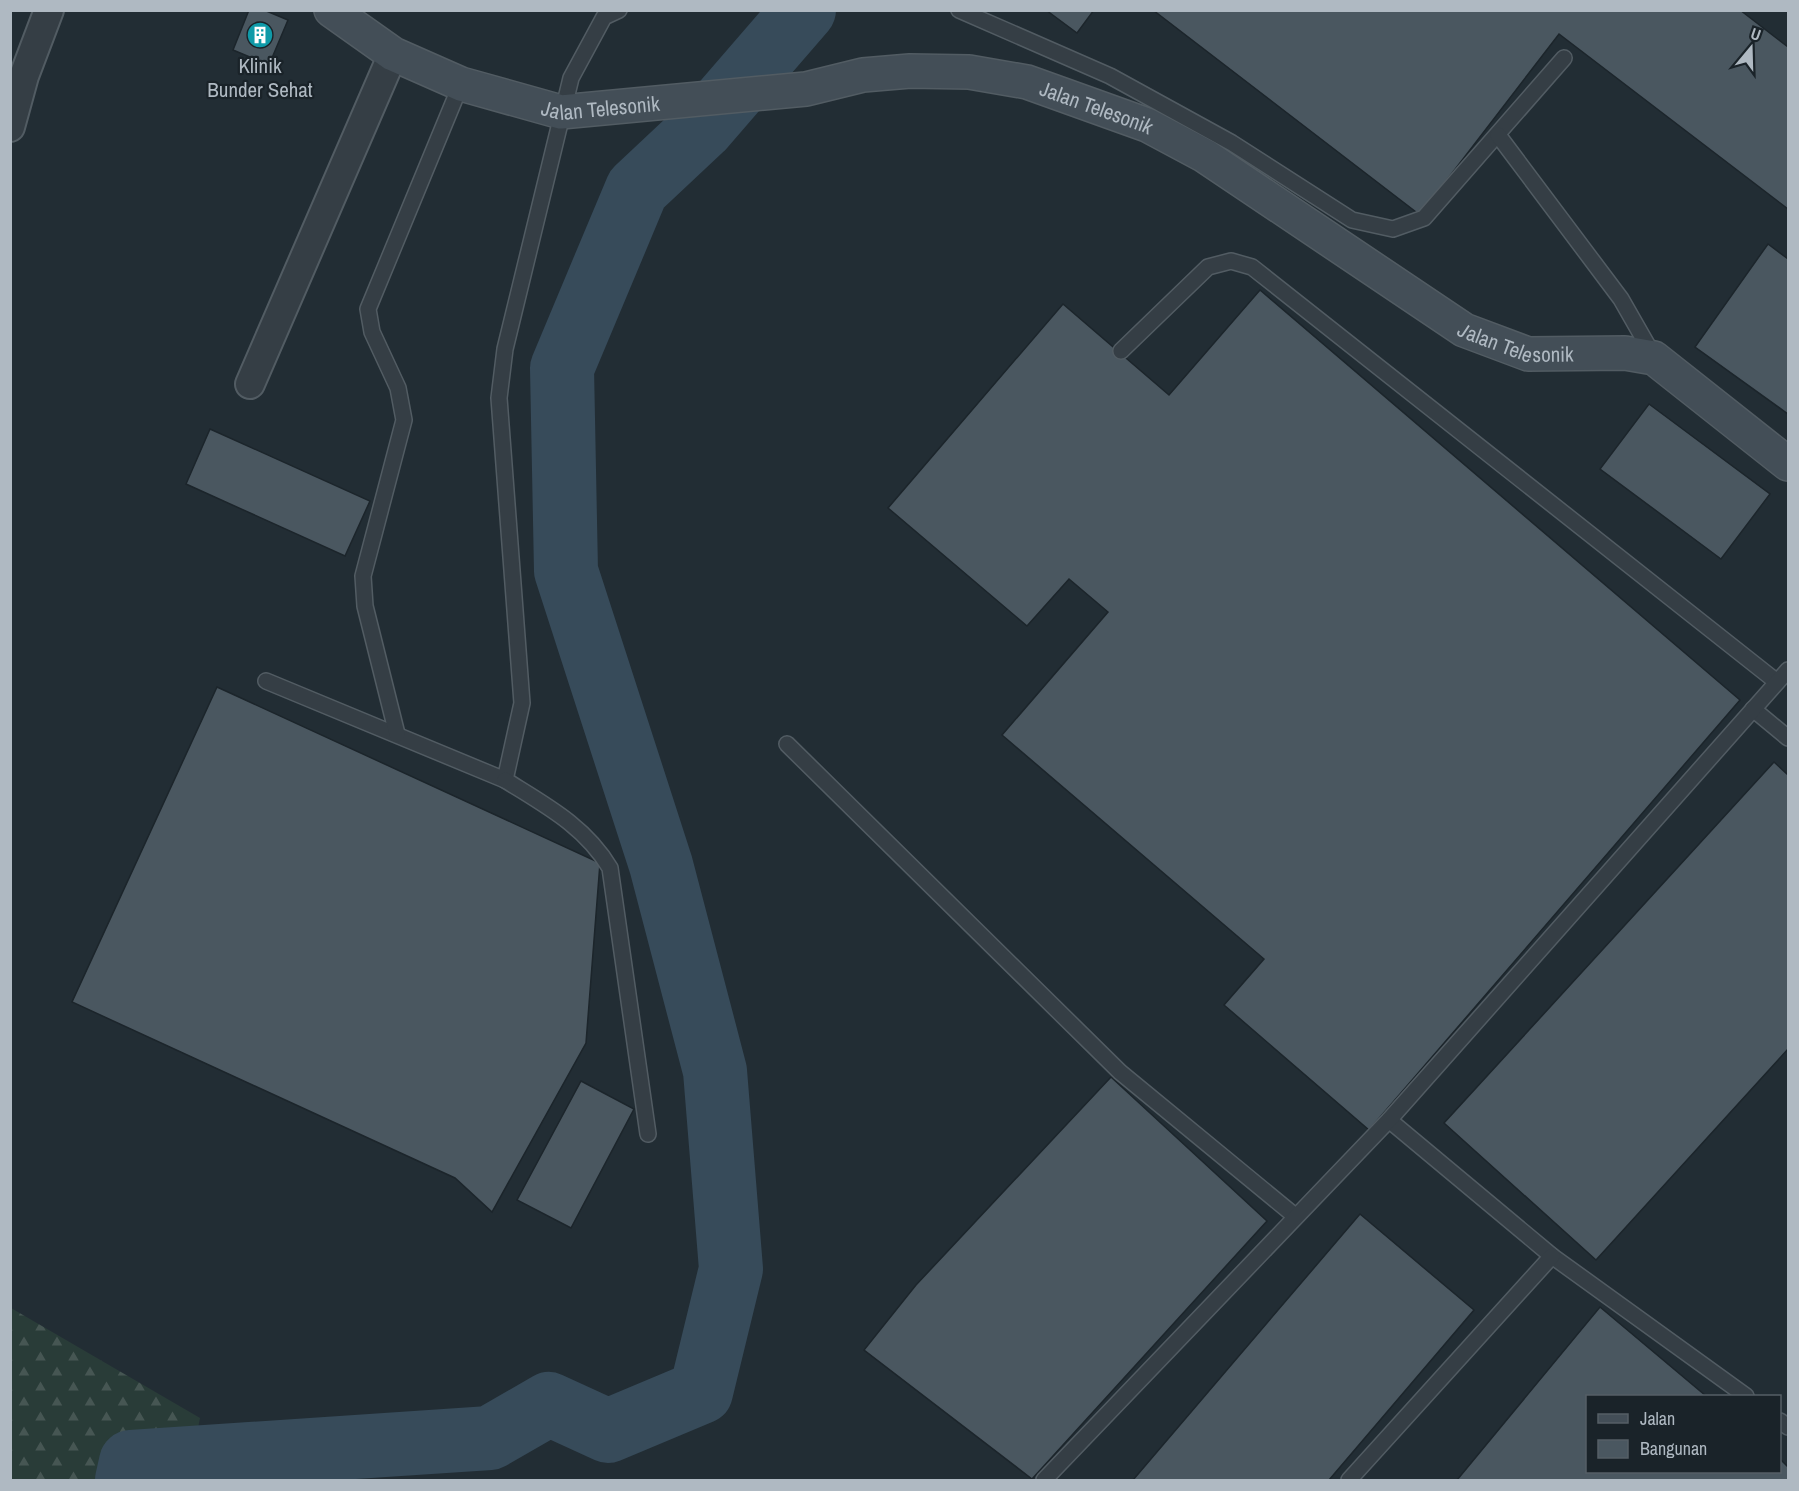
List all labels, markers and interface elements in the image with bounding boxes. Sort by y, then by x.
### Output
north arrow [1721,18,1781,78]
building icon: Klinik Bunder Sehat [245,20,275,50]
text: U [1748,22,1764,46]
place label: Klinik Bunder Sehat [207,51,313,104]
street label: Jalan Telesonik [1036,73,1159,141]
street label: Jalan Telesonik [538,88,661,127]
street label: Jalan Telesonik [1452,315,1574,369]
legend [1586,1395,1781,1473]
text: Jalan [1640,1406,1675,1431]
text: Bangunan [1640,1436,1707,1461]

